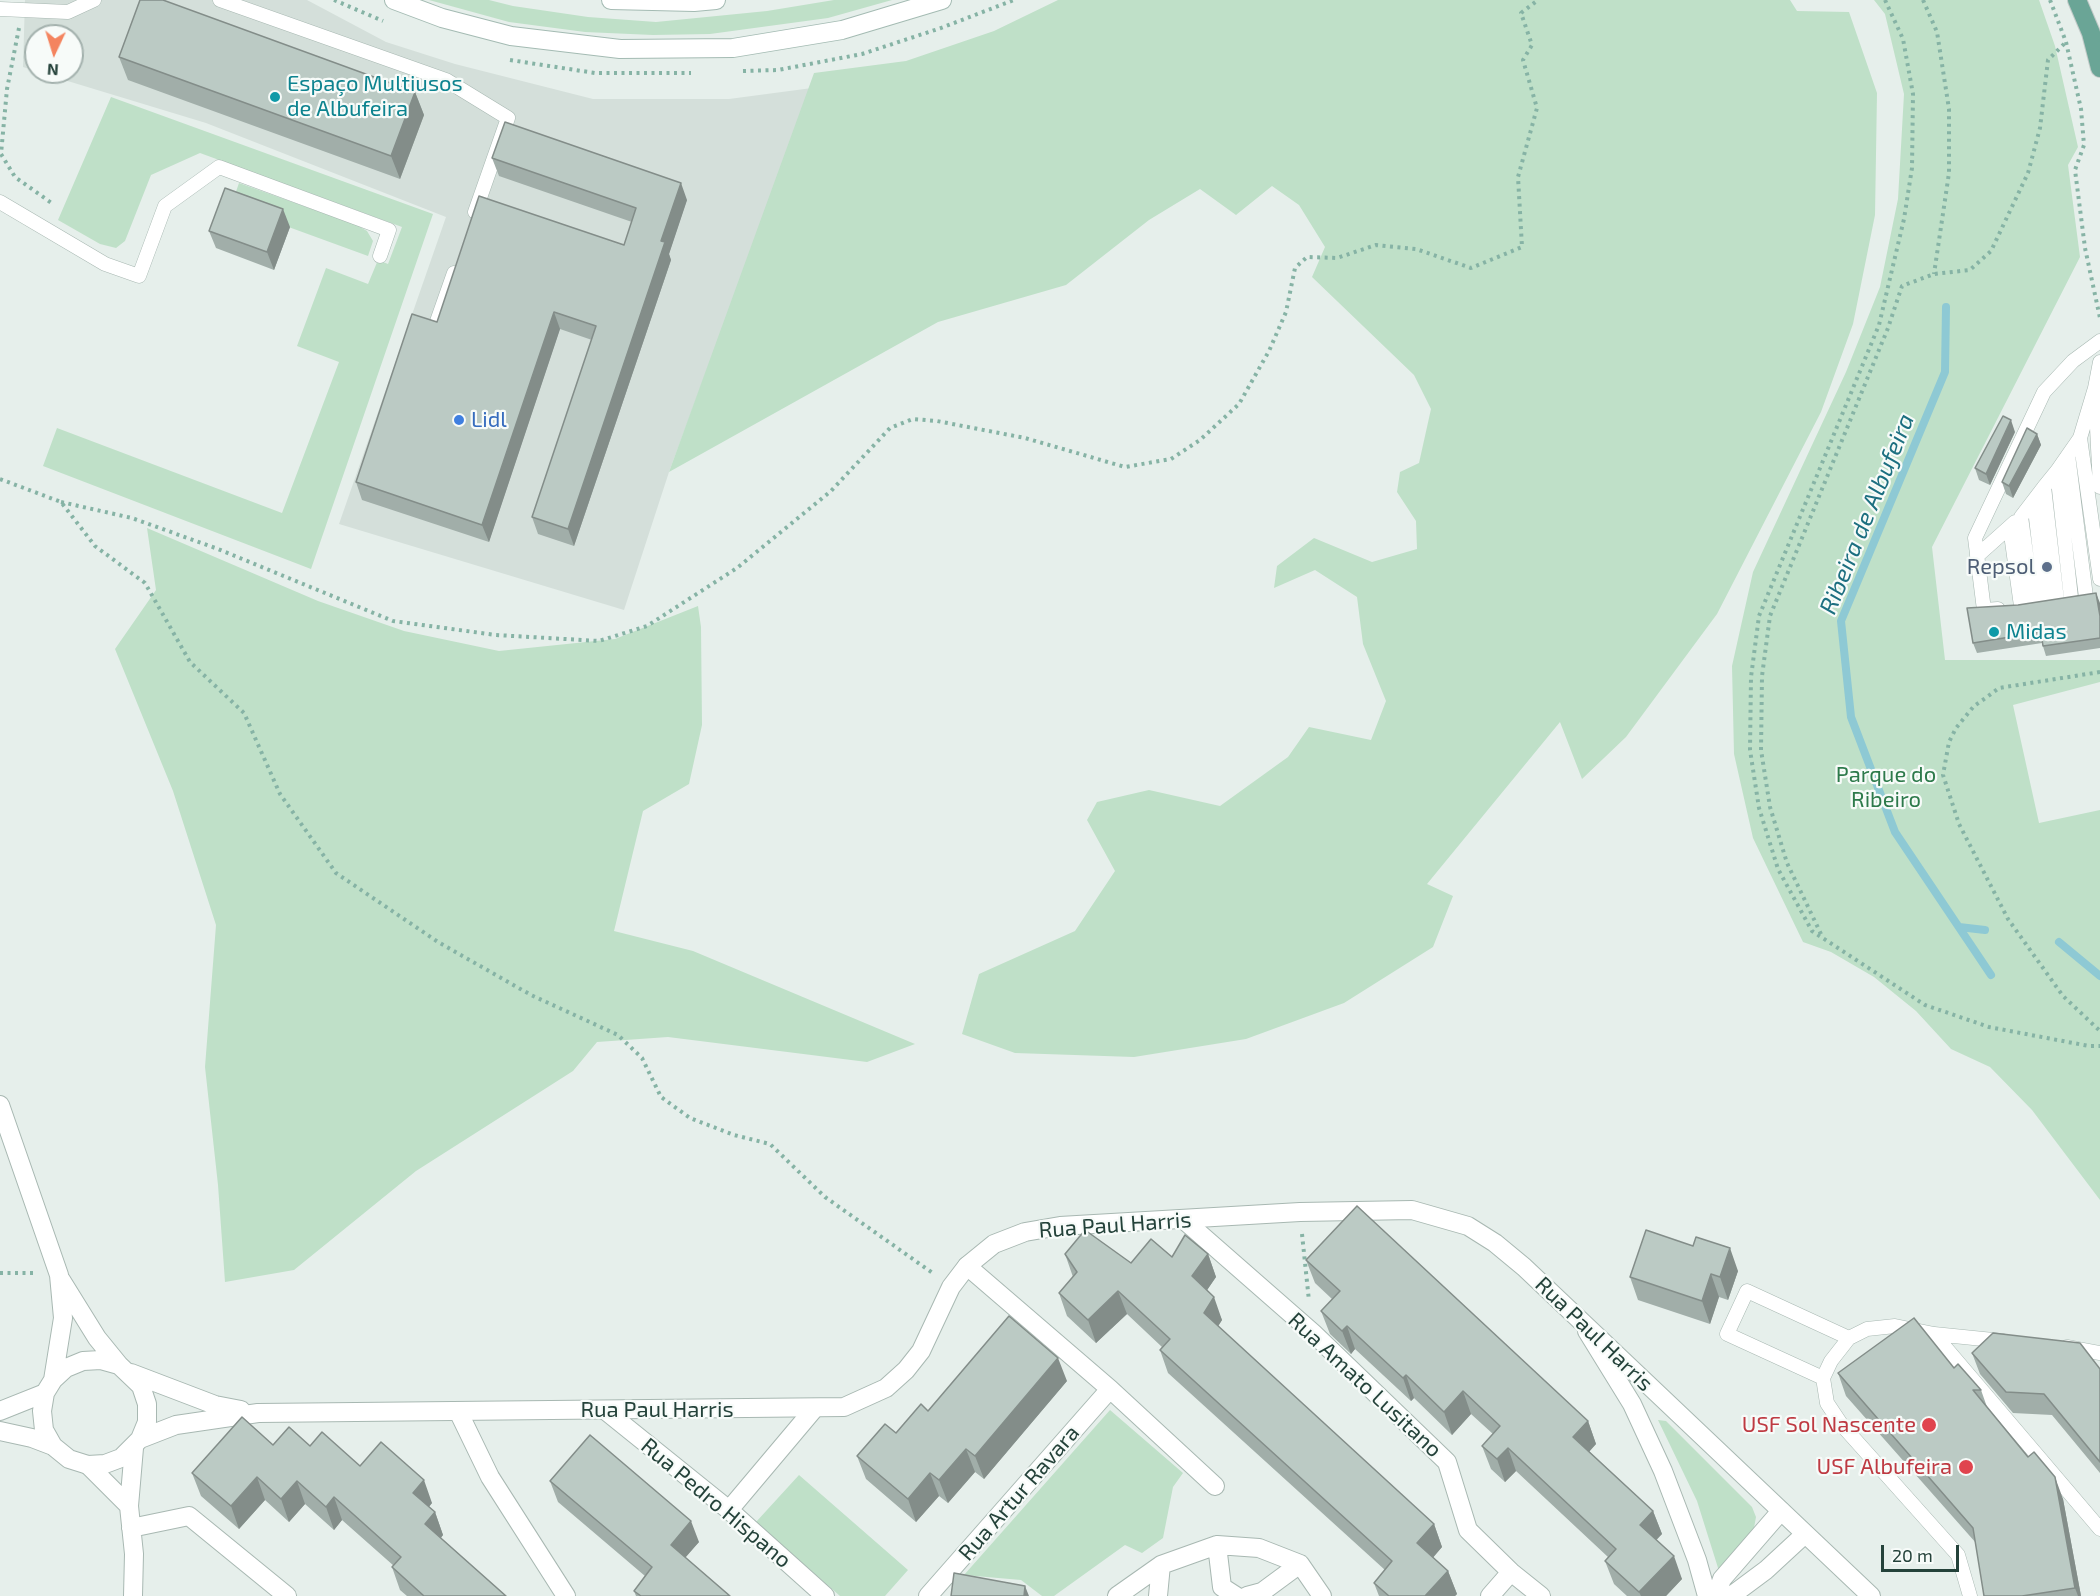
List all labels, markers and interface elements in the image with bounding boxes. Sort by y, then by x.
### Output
north arrow [24,24,84,84]
text: N [46,61,59,80]
place label: Espaço Multiusos de Albufeira [287,71,463,122]
marker: Espaço Multiusos de Albufeira [268,90,282,104]
place label: Lidl [471,407,507,433]
water label: Ribeira de Albufeira [1814,410,1920,618]
marker: Lidl [452,413,466,427]
place label: Repsol [1967,554,2035,580]
marker: Repsol [2040,560,2054,574]
place label: Midas [2006,619,2067,645]
marker: Midas [1987,625,2001,639]
park label: Parque do Ribeiro [1836,762,1936,813]
street label: Rua Paul Harris [1038,1206,1192,1244]
street label: Rua Paul Harris [1530,1271,1658,1397]
street label: Rua Amato Lusitano [1283,1307,1447,1463]
street label: Rua Paul Harris [580,1397,734,1423]
place label: USF Sol Nascente [1742,1412,1916,1438]
marker: USF Sol Nascente [1920,1416,1938,1434]
street label: Rua Artur Ravara [953,1420,1085,1566]
street label: Rua Pedro Hispano [636,1433,796,1573]
place label: USF Albufeira [1817,1454,1952,1480]
marker: USF Albufeira [1957,1458,1975,1476]
scale bar [1884,1533,1962,1571]
text: 20 m [1892,1544,1933,1566]

